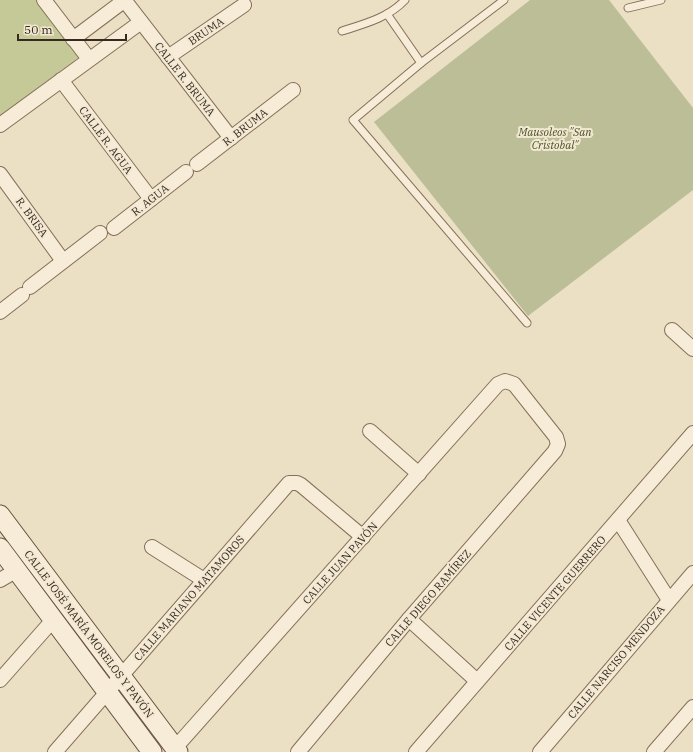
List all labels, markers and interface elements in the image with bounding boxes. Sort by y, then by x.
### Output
street label: BRUMA [186,14,227,48]
scale bar [18,16,126,42]
text: 50 m [24,22,53,37]
street label: CALLE R. BRUMA [152,39,219,119]
street label: CALLE R. AGUA [76,103,136,177]
street label: R. BRUMA [220,105,271,149]
park label: Mausoleos "San Cristobal" [518,125,592,152]
street label: R. AGUA [128,181,172,219]
street label: R. BRISA [13,194,51,240]
street label: CALLE JUAN PAVÓN [299,519,381,607]
street label: CALLE MARIANO MATAMOROS [131,532,247,664]
street label: CALLE VICENTE GUERRERO [501,533,609,653]
street label: CALLE JOSÉ MARÍA MORELOS Y PAVÓN [21,547,157,721]
street label: CALLE DIEGO RAMÍREZ [382,547,474,649]
street label: CALLE NARCISO MENDOZA [564,602,668,722]

